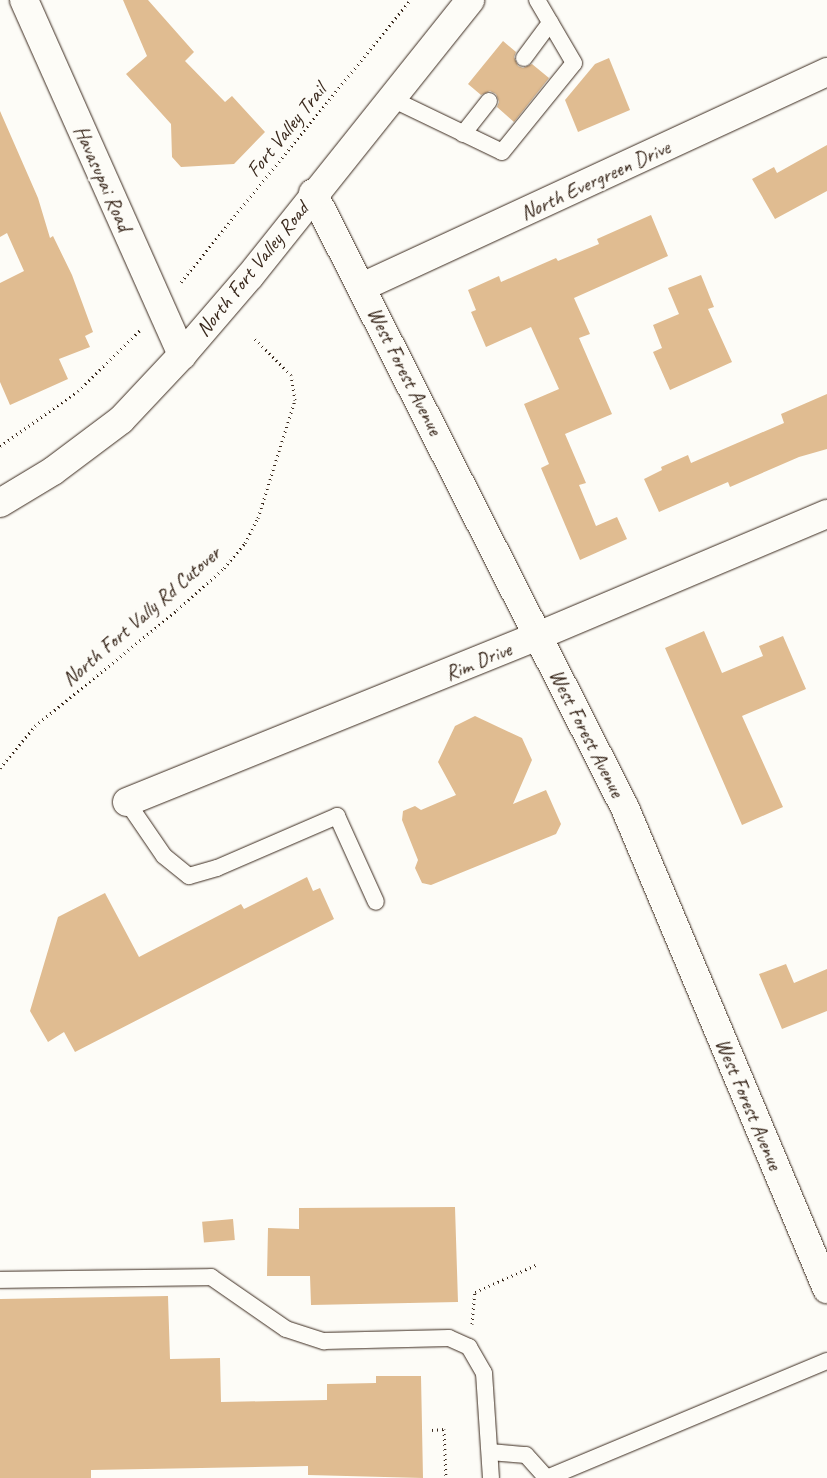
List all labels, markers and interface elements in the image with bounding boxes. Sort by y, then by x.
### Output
street label: Fort Valley Trail [241,78,331,182]
street label: Havasupai Road [69,122,137,234]
street label: North Evergreen Drive [516,134,674,226]
street label: North Fort Valley Road [190,197,314,341]
street label: West Forest Avenue [362,303,448,439]
street label: North Fort Vally Rd Cutover [57,541,225,691]
street label: Rim Drive [441,636,515,686]
street label: West Forest Avenue [544,665,630,801]
street label: West Forest Avenue [710,1035,788,1173]

